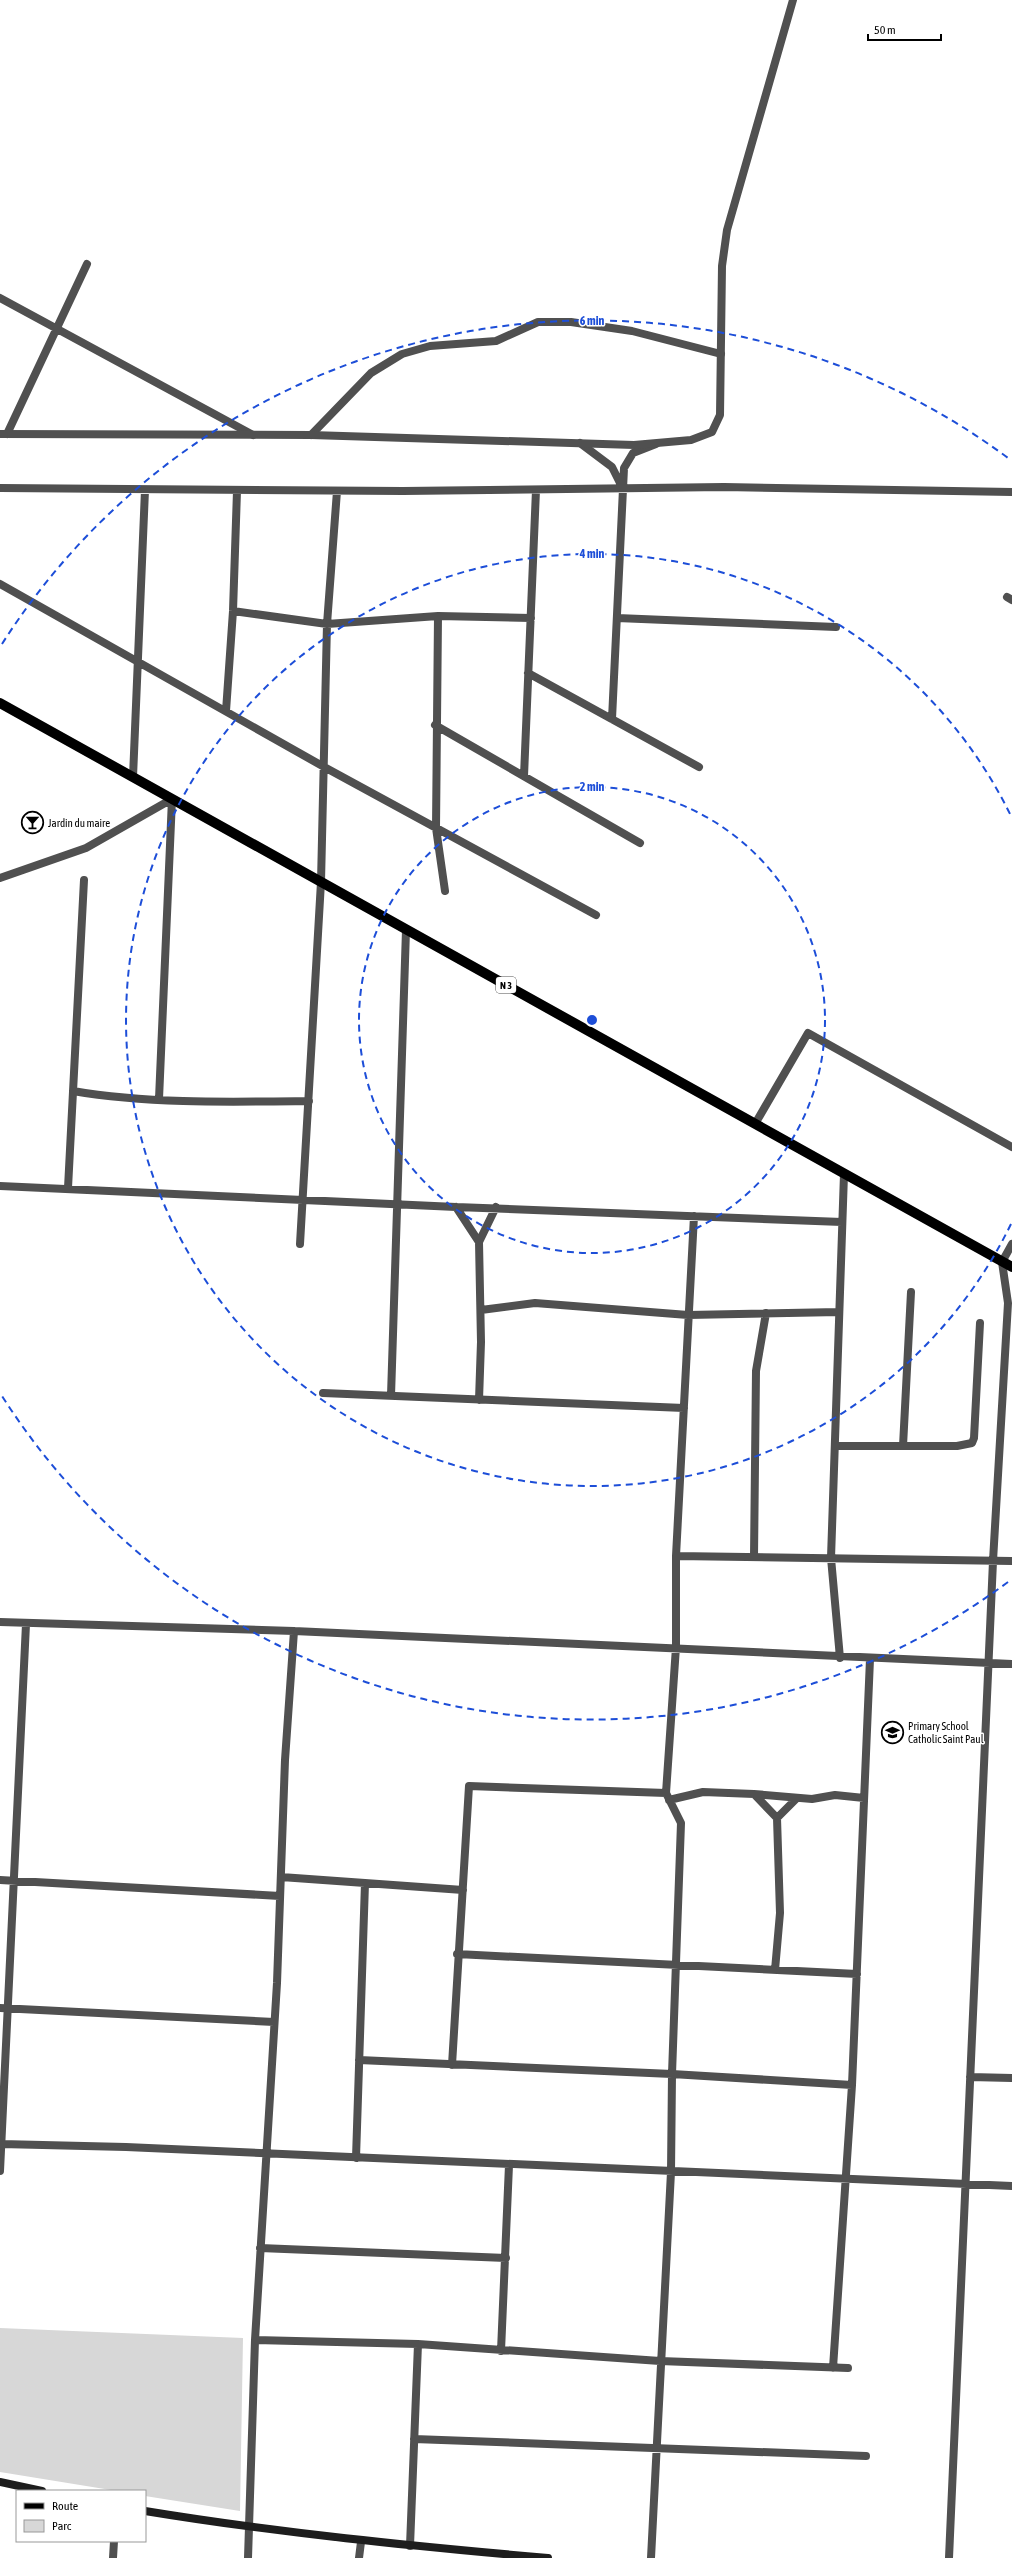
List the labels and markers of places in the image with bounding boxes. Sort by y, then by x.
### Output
bar icon: Jardin du maire [20,810,46,836]
place label: Jardin du maire [48,817,110,829]
centre of rings [585,1013,599,1027]
school or university icon: Primary School Catholic Saint Paul [879,1719,905,1745]
place label: Primary School Catholic Saint Paul [908,1720,984,1745]

